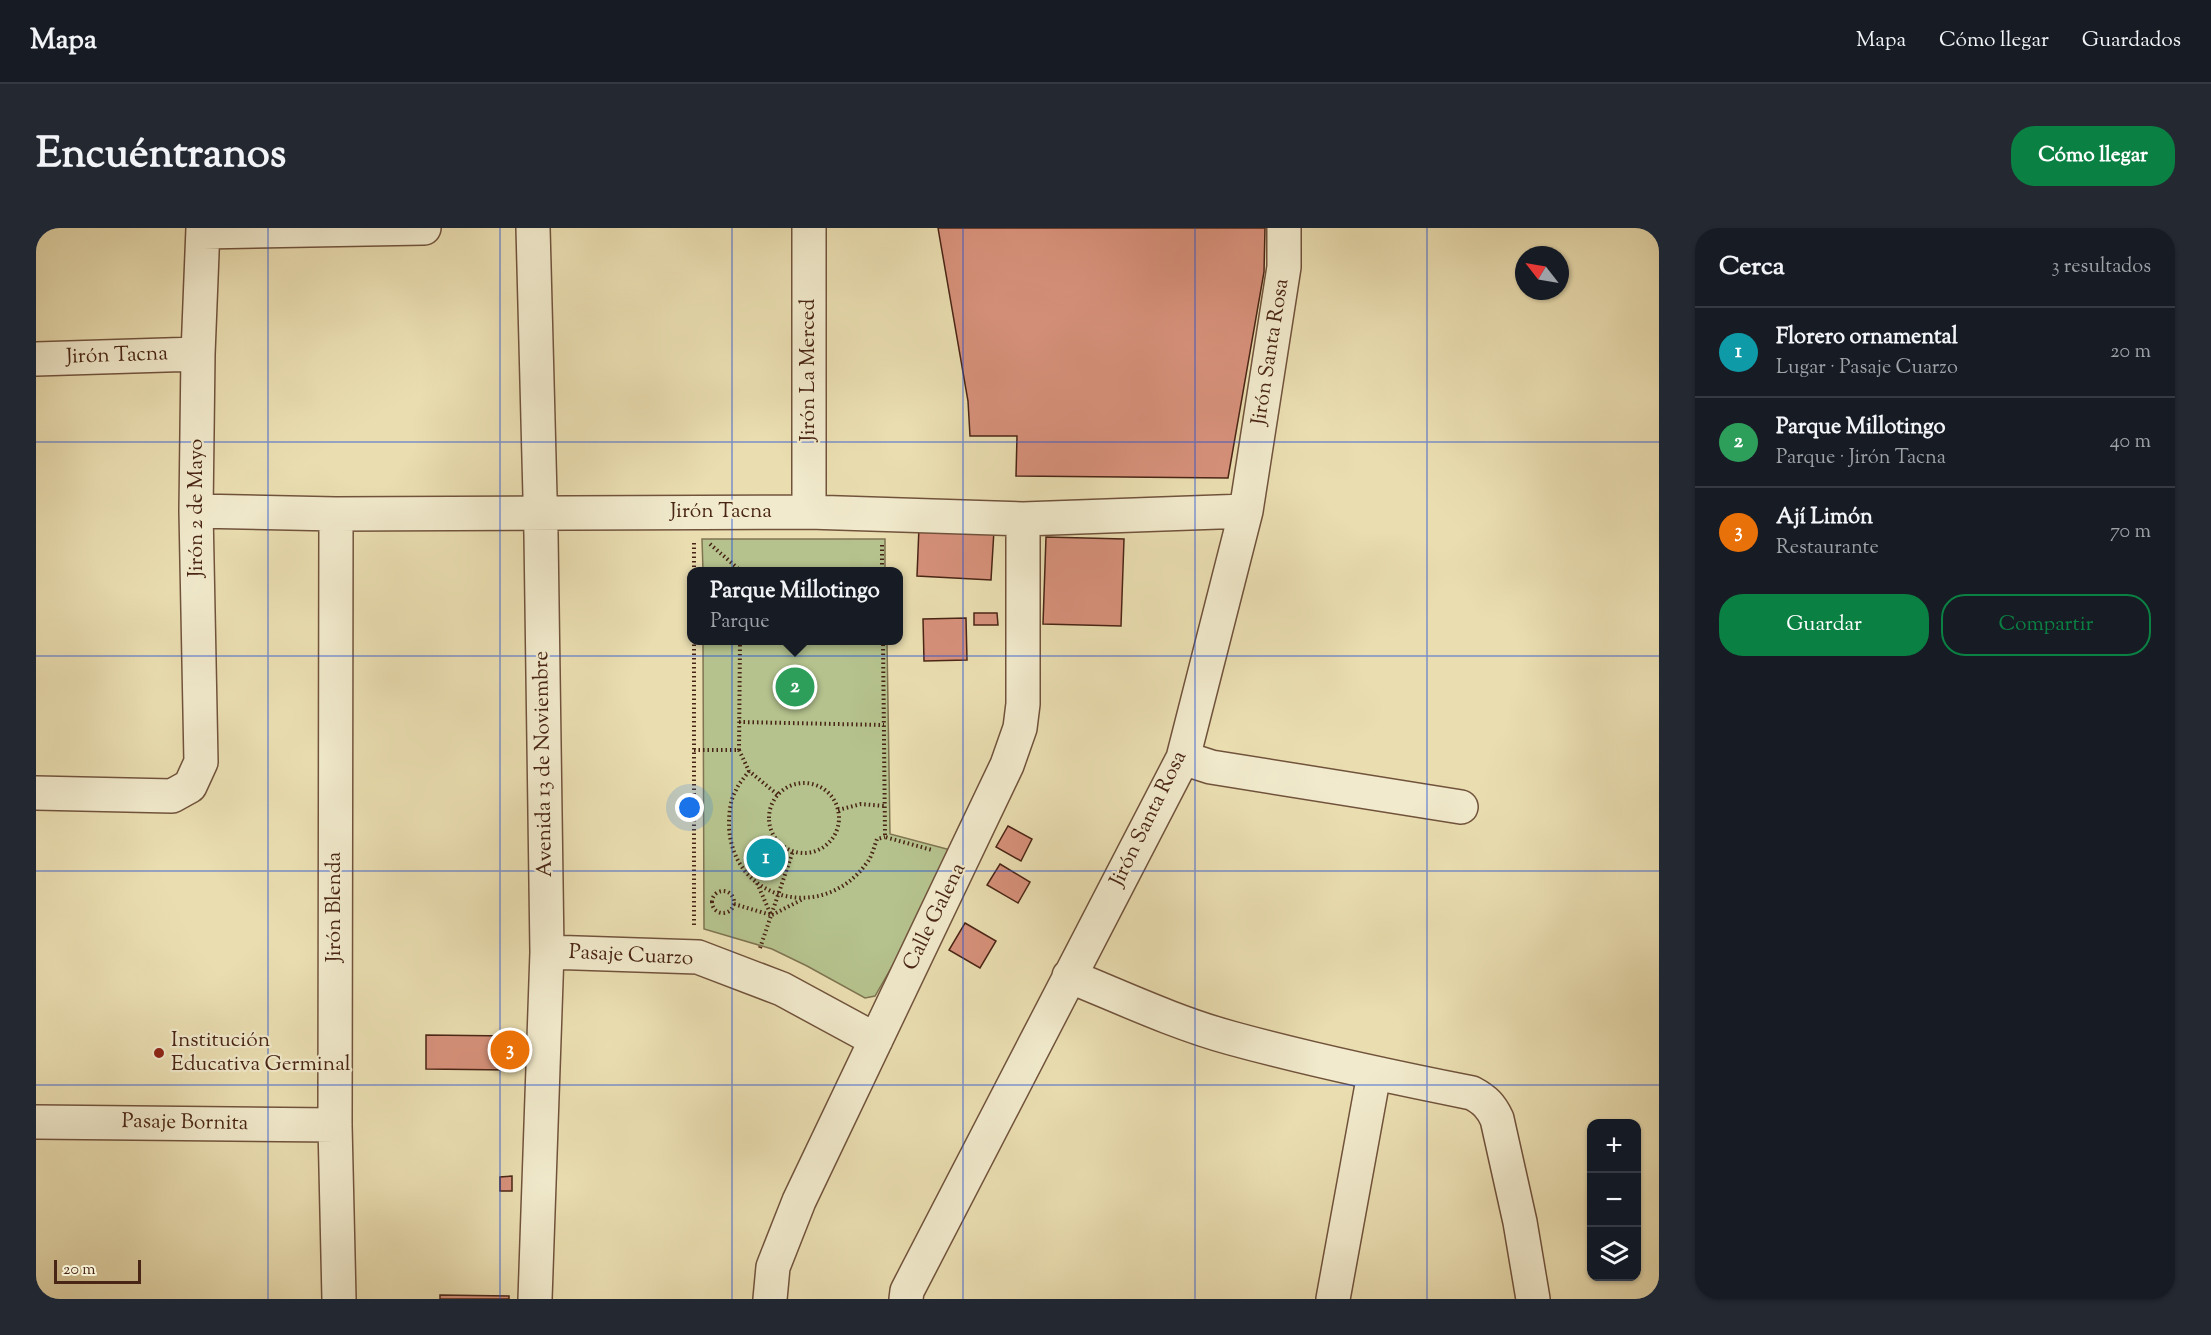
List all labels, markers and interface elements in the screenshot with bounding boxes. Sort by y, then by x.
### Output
text: Mapa [30,21,97,61]
text: Mapa [1856,26,1906,56]
text: Cómo llegar [1939,26,2049,56]
text: Guardados [2082,26,2181,56]
text: Encuéntranos [36,126,286,186]
button: Cómo llegar [2011,126,2175,186]
north arrow [1515,246,1569,300]
text: Cerca [1719,249,1785,286]
text: 3 resultados [2051,253,2151,282]
street label: Jirón Santa Rosa [1244,276,1297,428]
street label: Jirón La Merced [794,298,824,442]
text: Florero ornamental [1776,322,1958,354]
text: 1 [1735,338,1742,367]
text: 20 m [2110,338,2151,367]
street label: Jirón Tacna [64,339,169,373]
text: Lugar · Pasaje Cuarzo [1776,354,1958,383]
text: Parque Millotingo [1776,412,1946,444]
text: 2 [1734,428,1743,457]
text: 40 m [2110,428,2151,457]
street label: Jirón 2 de Mayo [182,439,212,578]
text: Parque · Jirón Tacna [1776,444,1946,473]
street label: Jirón Tacna [669,497,772,527]
text: Ají Limón [1776,502,1873,534]
text: 3 [1734,518,1743,547]
text: 70 m [2110,518,2151,547]
text: Restaurante [1776,534,1879,563]
popup [687,567,903,645]
text: Parque Millotingo [710,576,880,608]
button: Guardar [1719,594,1929,656]
button: Compartir [1941,594,2151,656]
text: Parque [710,608,769,637]
street label: Avenida 13 de Noviembre [527,650,561,878]
pin: 2 [776,664,814,710]
street label: Jirón Santa Rosa [1103,746,1195,893]
your location [675,793,704,822]
pin: 1 [746,836,786,880]
street label: Jirón Blenda [320,851,350,963]
street label: Calle Galena [896,858,974,976]
street label: Pasaje Cuarzo [568,938,694,974]
place label: Institución Educativa Germinal [171,1026,351,1080]
pin: 3 [490,1028,530,1072]
marker: Institución Educativa Germinal [152,1046,166,1060]
street label: Pasaje Bornita [121,1107,249,1139]
map controls [1587,1119,1641,1281]
button: + [1587,1119,1641,1173]
button: − [1587,1173,1641,1227]
button: layers [1587,1227,1641,1281]
scale bar [54,1257,141,1284]
text: 20 m [63,1259,96,1282]

